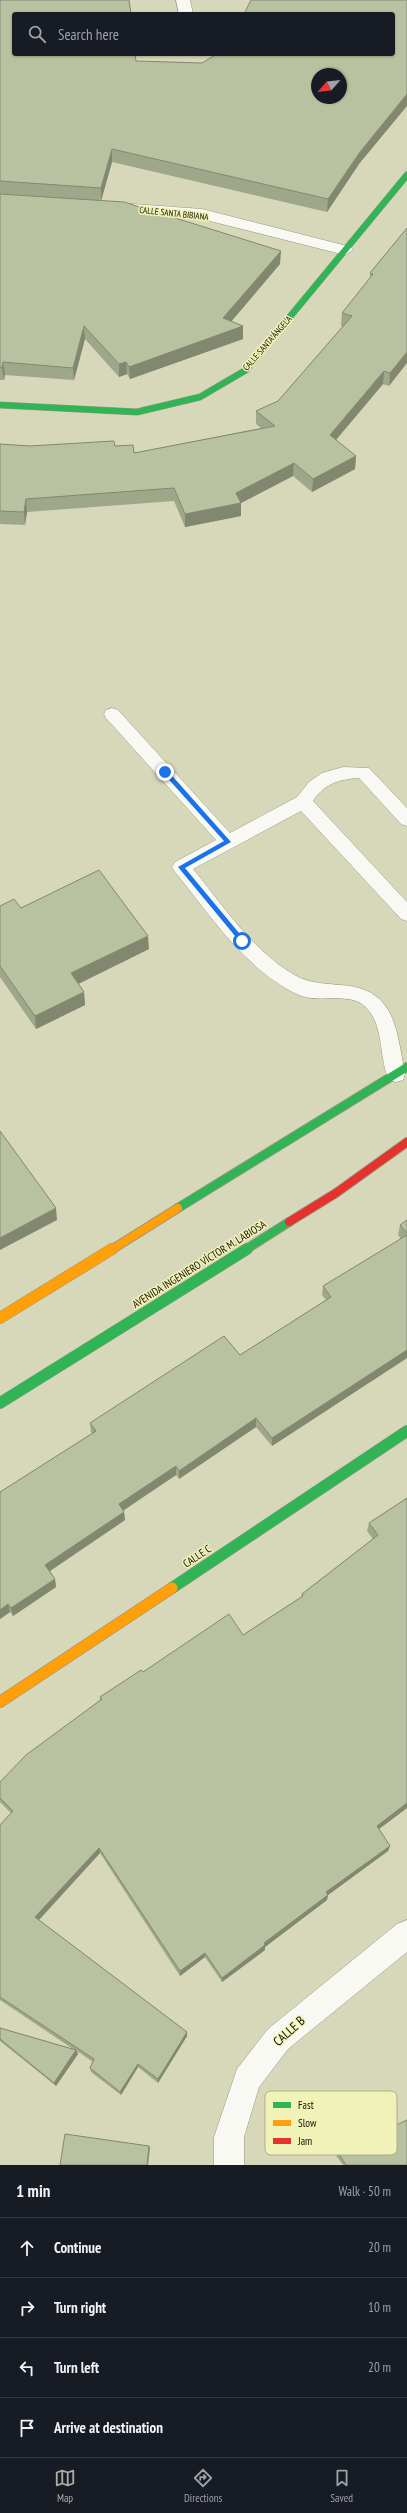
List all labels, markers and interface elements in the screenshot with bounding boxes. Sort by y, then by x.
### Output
search box [12,12,395,56]
icon: search [26,23,48,45]
text: Search here [58,25,119,44]
north arrow [311,68,347,104]
street label: CALLE SANTA BIBIANA [139,204,210,222]
street label: CALLE SANTA ÁNGELA [240,313,294,373]
route end [156,763,174,781]
route start [233,932,251,950]
street label: AVENIDA INGENIERO VÍCTOR M. LABIOSA [129,1216,269,1311]
street label: CALLE C [180,1541,214,1571]
street label: CALLE B [270,2012,308,2050]
legend [265,2091,397,2155]
text: Fast [298,2098,314,2112]
text: Slow [298,2116,317,2130]
text: Jam [297,2134,312,2148]
text: 1 min [16,2180,50,2202]
text: Walk · 50 m [339,2183,391,2200]
icon: ahead [16,2237,38,2259]
text: Continue [54,2238,101,2257]
text: 20 m [368,2239,391,2256]
icon: right [16,2297,38,2319]
text: Turn right [54,2298,106,2317]
text: 10 m [368,2299,391,2316]
icon: left [16,2357,38,2379]
text: Turn left [54,2358,99,2377]
text: 20 m [368,2359,391,2376]
icon: arrive [16,2417,38,2439]
text: Arrive at destination [54,2418,163,2437]
tab: Map [54,2467,76,2505]
tab: Directions [184,2467,222,2505]
tab: Saved [330,2467,353,2505]

